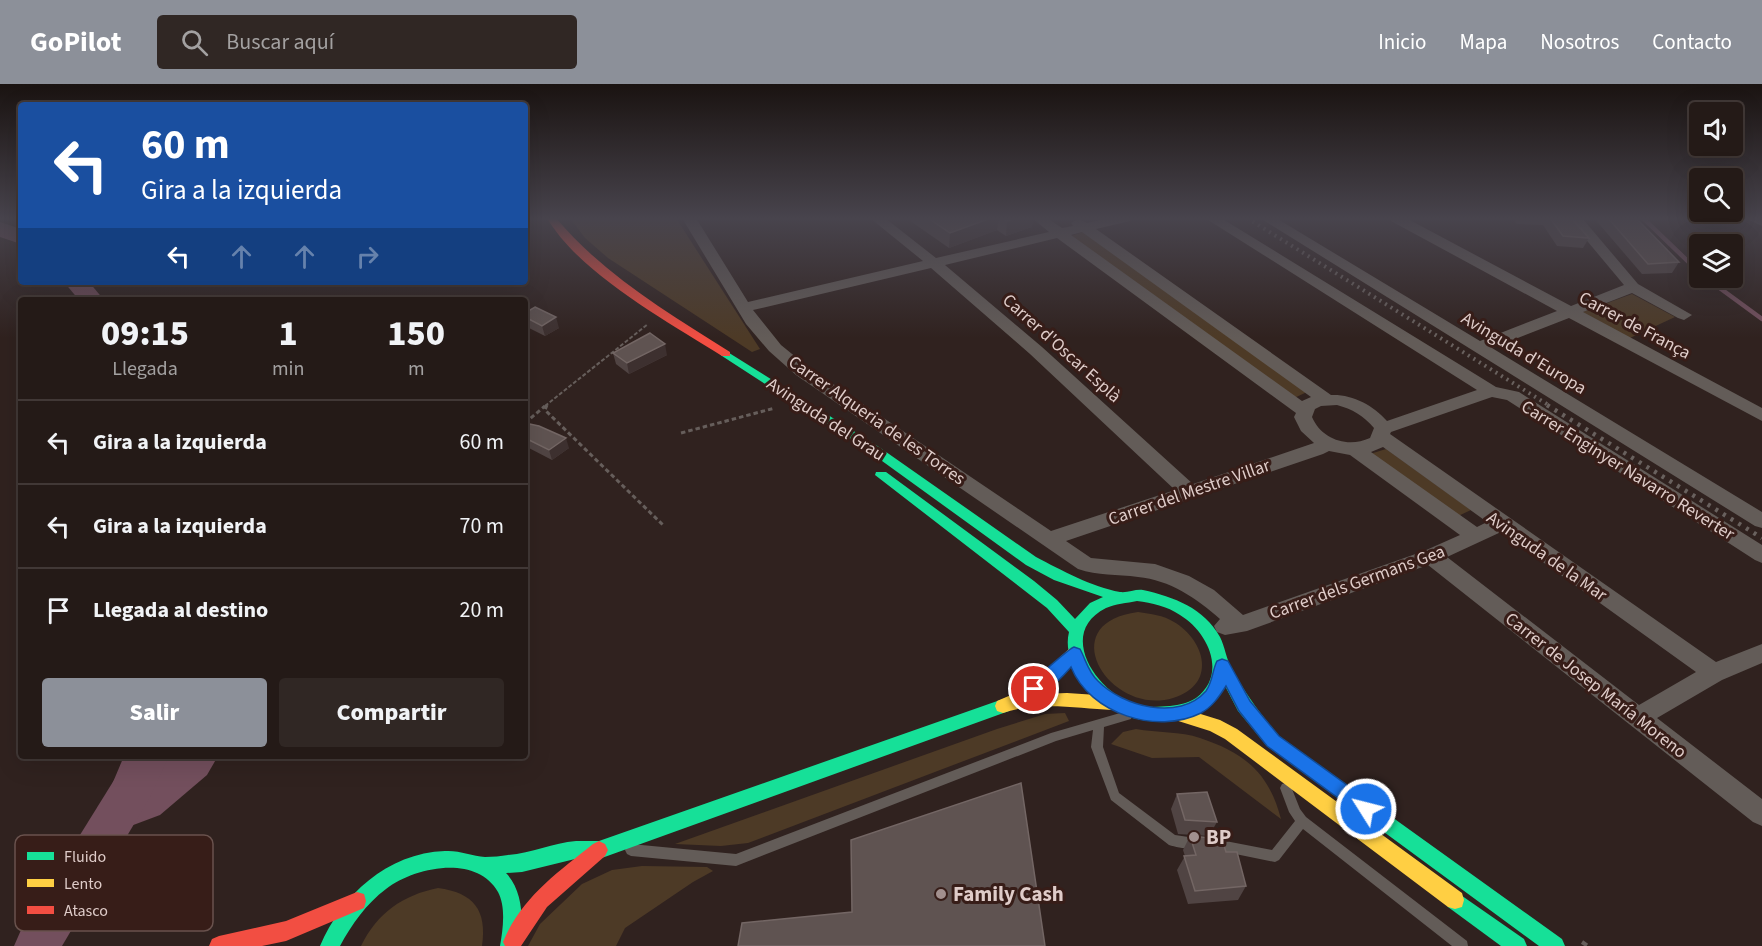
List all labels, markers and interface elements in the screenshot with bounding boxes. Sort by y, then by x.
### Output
search box [157,15,577,69]
text: GoPilot [30,22,121,62]
icon: search [178,26,211,59]
text: Buscar aquí [226,26,334,58]
text: Inicio [1378,27,1426,57]
text: Mapa [1459,27,1507,57]
text: Nosotros [1540,27,1619,57]
text: Contacto [1652,27,1732,57]
map controls [1689,102,1743,288]
button: sound [1689,102,1743,156]
text: 60 m [141,115,230,175]
icon: left [42,126,120,204]
button: search [1689,168,1743,222]
text: Gira a la izquierda [141,171,342,210]
button: layers [1689,234,1743,288]
icon: left [162,240,195,273]
icon: ahead [225,240,258,273]
icon: ahead [288,240,321,273]
icon: right [351,240,384,273]
street label: Carrer de França [1574,285,1695,365]
street label: Carrer d'Oscar Esplà [997,288,1127,409]
street label: Avinguda d'Europa [1456,306,1591,401]
text: 09:15 [101,308,189,359]
text: 1 [279,308,298,359]
text: 150 [387,308,445,359]
street label: Carrer Alqueria de les Torres [783,350,970,491]
text: Llegada [112,355,178,383]
text: min [272,355,304,383]
text: m [408,355,424,383]
street label: Avinguda del Grau [762,372,890,467]
street label: Carrer Enginyer Navarro Reverter [1516,394,1740,547]
icon: left [42,426,75,459]
text: Gira a la izquierda [93,426,267,458]
text: 60 m [459,426,504,458]
street label: Carrer del Mestre Villar [1105,453,1274,532]
street label: Avinguda de la Mar [1481,505,1613,608]
icon: left [42,510,75,543]
text: Gira a la izquierda [93,510,267,542]
text: 70 m [459,510,504,542]
street label: Carrer dels Germans Gea [1266,539,1448,626]
icon: arrive [42,594,75,627]
text: Llegada al destino [93,594,268,626]
text: 20 m [459,594,504,626]
street label: Carrer de Josep María Moreno [1500,606,1692,764]
pin [1008,663,1059,714]
icon: arrive [1017,672,1050,705]
button: Salir [42,678,267,747]
button: Compartir [279,678,504,747]
position arrow [1334,777,1398,841]
place label: BP [1206,822,1231,852]
marker: BP [1187,830,1201,844]
legend [15,835,213,931]
text: Fluido [64,846,106,868]
text: Lento [64,873,102,895]
place label: Family Cash [953,879,1064,909]
marker: Family Cash [934,887,948,901]
text: Atasco [64,900,108,922]

